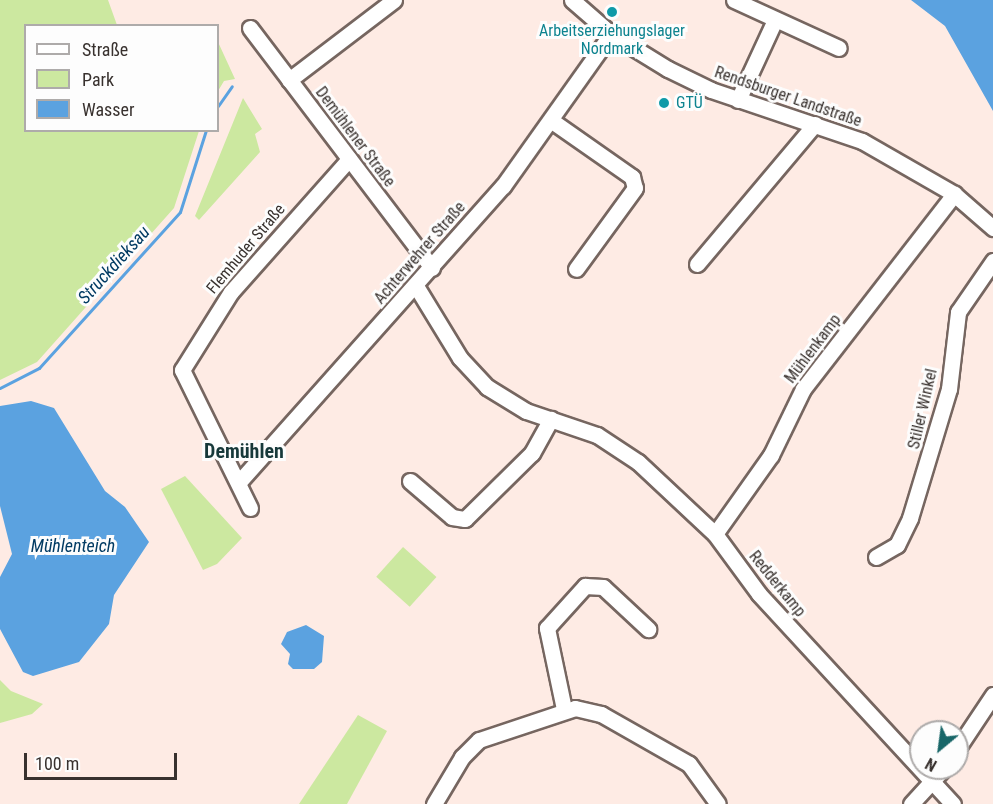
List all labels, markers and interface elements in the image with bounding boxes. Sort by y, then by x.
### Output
marker: Arbeitserziehungslager Nordmark [605,5,619,19]
place label: Arbeitserziehungslager Nordmark [539,21,685,59]
legend [24,24,219,132]
text: Straße [82,39,128,60]
street label: Rendsburger Landstraße [712,63,864,131]
text: Park [82,69,114,90]
street label: Demühlener Straße [311,83,399,191]
place label: GTÜ [676,93,703,113]
marker: GTÜ [657,96,671,110]
text: Wasser [82,99,134,120]
street label: Achterwehrer Straße [370,198,470,308]
street label: Flemhuder Straße [203,200,289,298]
water label: Struckdieksau [73,222,155,308]
street label: Mühlenkamp [781,311,845,387]
street label: Stiller Winkel [904,367,942,451]
district label: Demühlen [204,439,284,463]
water label: Mühlenteich [31,535,115,557]
street label: Redderkamp [745,547,809,621]
north arrow [909,720,969,780]
scale bar [27,741,180,779]
text: 100 m [35,753,79,774]
text: N [922,754,940,775]

